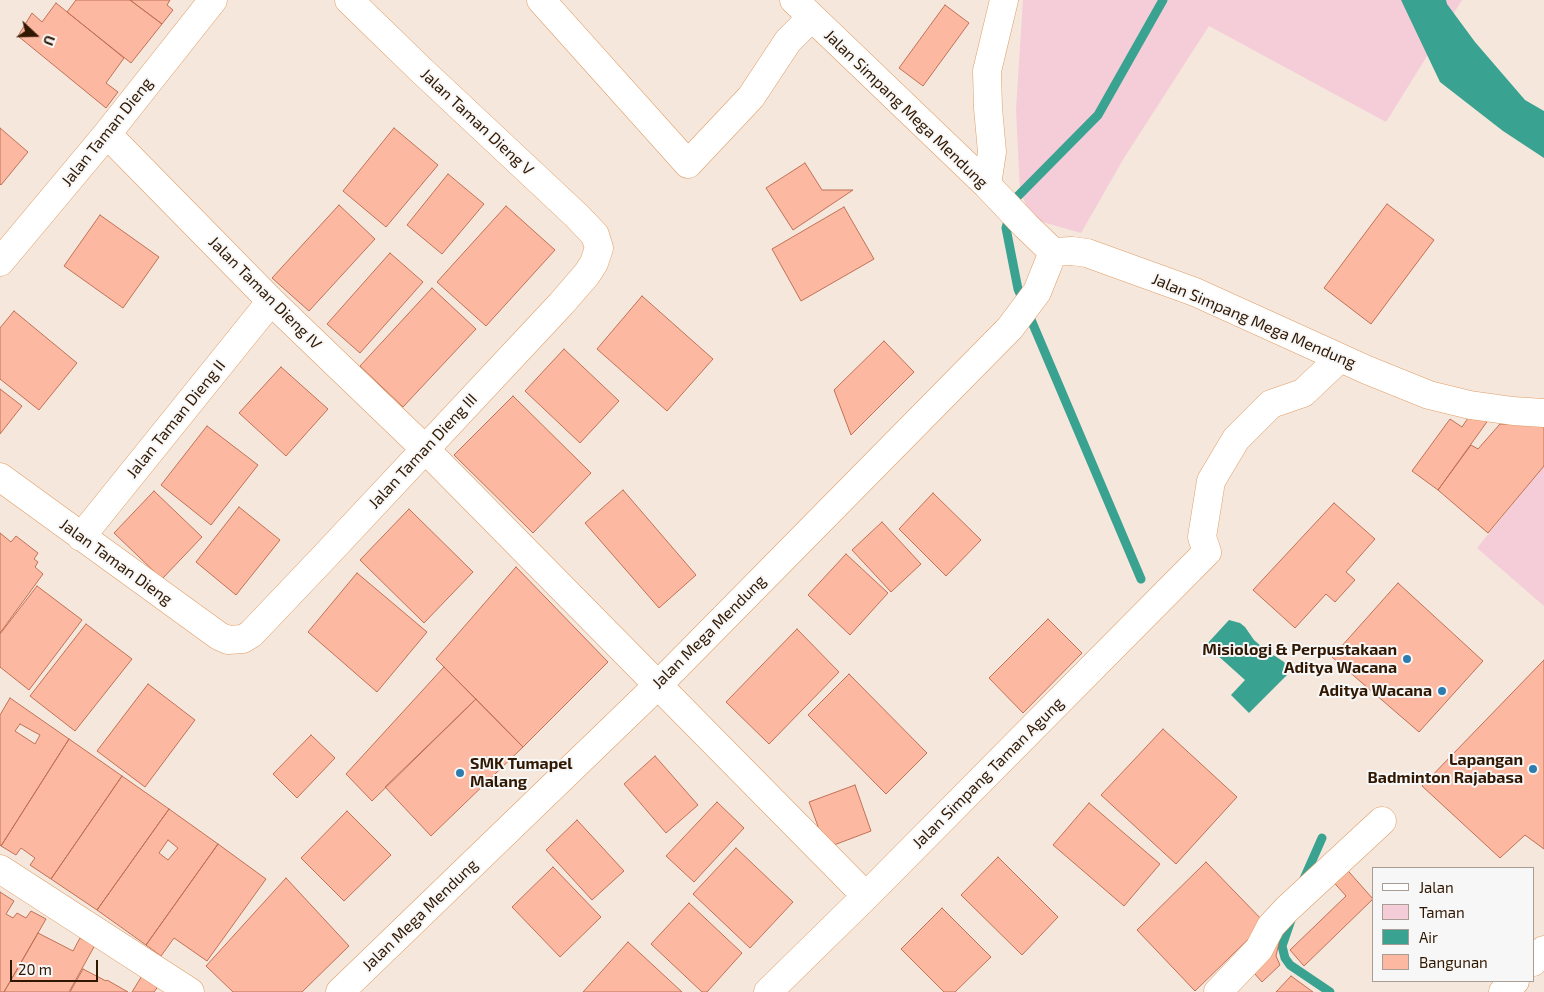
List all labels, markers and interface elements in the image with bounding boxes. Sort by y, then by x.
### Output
north arrow [10,10,60,60]
street label: Jalan Simpang Mega Mendung [820,26,992,192]
text: U [40,33,59,48]
street label: Jalan Taman Dieng V [416,65,538,179]
street label: Jalan Taman Dieng [57,74,157,190]
street label: Jalan Taman Dieng IV [205,233,325,353]
street label: Jalan Simpang Mega Mendung [1149,269,1359,373]
street label: Jalan Taman Dieng II [123,356,229,482]
street label: Jalan Taman Dieng III [365,389,481,513]
street label: Jalan Taman Dieng [56,515,176,609]
street label: Jalan Mega Mendung [648,571,770,693]
place label: Misiologi & Perpustakaan Aditya Wacana [1202,640,1397,678]
marker: Misiologi & Perpustakaan Aditya Wacana [1401,653,1413,665]
place label: Aditya Wacana [1319,681,1432,701]
marker: Aditya Wacana [1436,685,1448,697]
street label: Jalan Simpang Taman Agung [908,693,1068,853]
place label: Lapangan Badminton Rajabasa [1368,750,1523,788]
place label: SMK Tumapel Malang [470,754,573,792]
marker: Lapangan Badminton Rajabasa [1527,763,1539,775]
marker: SMK Tumapel Malang [454,767,466,779]
street label: Jalan Mega Mendung [358,855,482,975]
legend [1372,867,1534,982]
text: Jalan [1419,878,1454,896]
text: Taman [1419,903,1465,921]
text: Air [1419,928,1438,946]
scale bar [12,950,100,982]
text: Bangunan [1419,953,1488,971]
text: 20 m [18,960,52,978]

